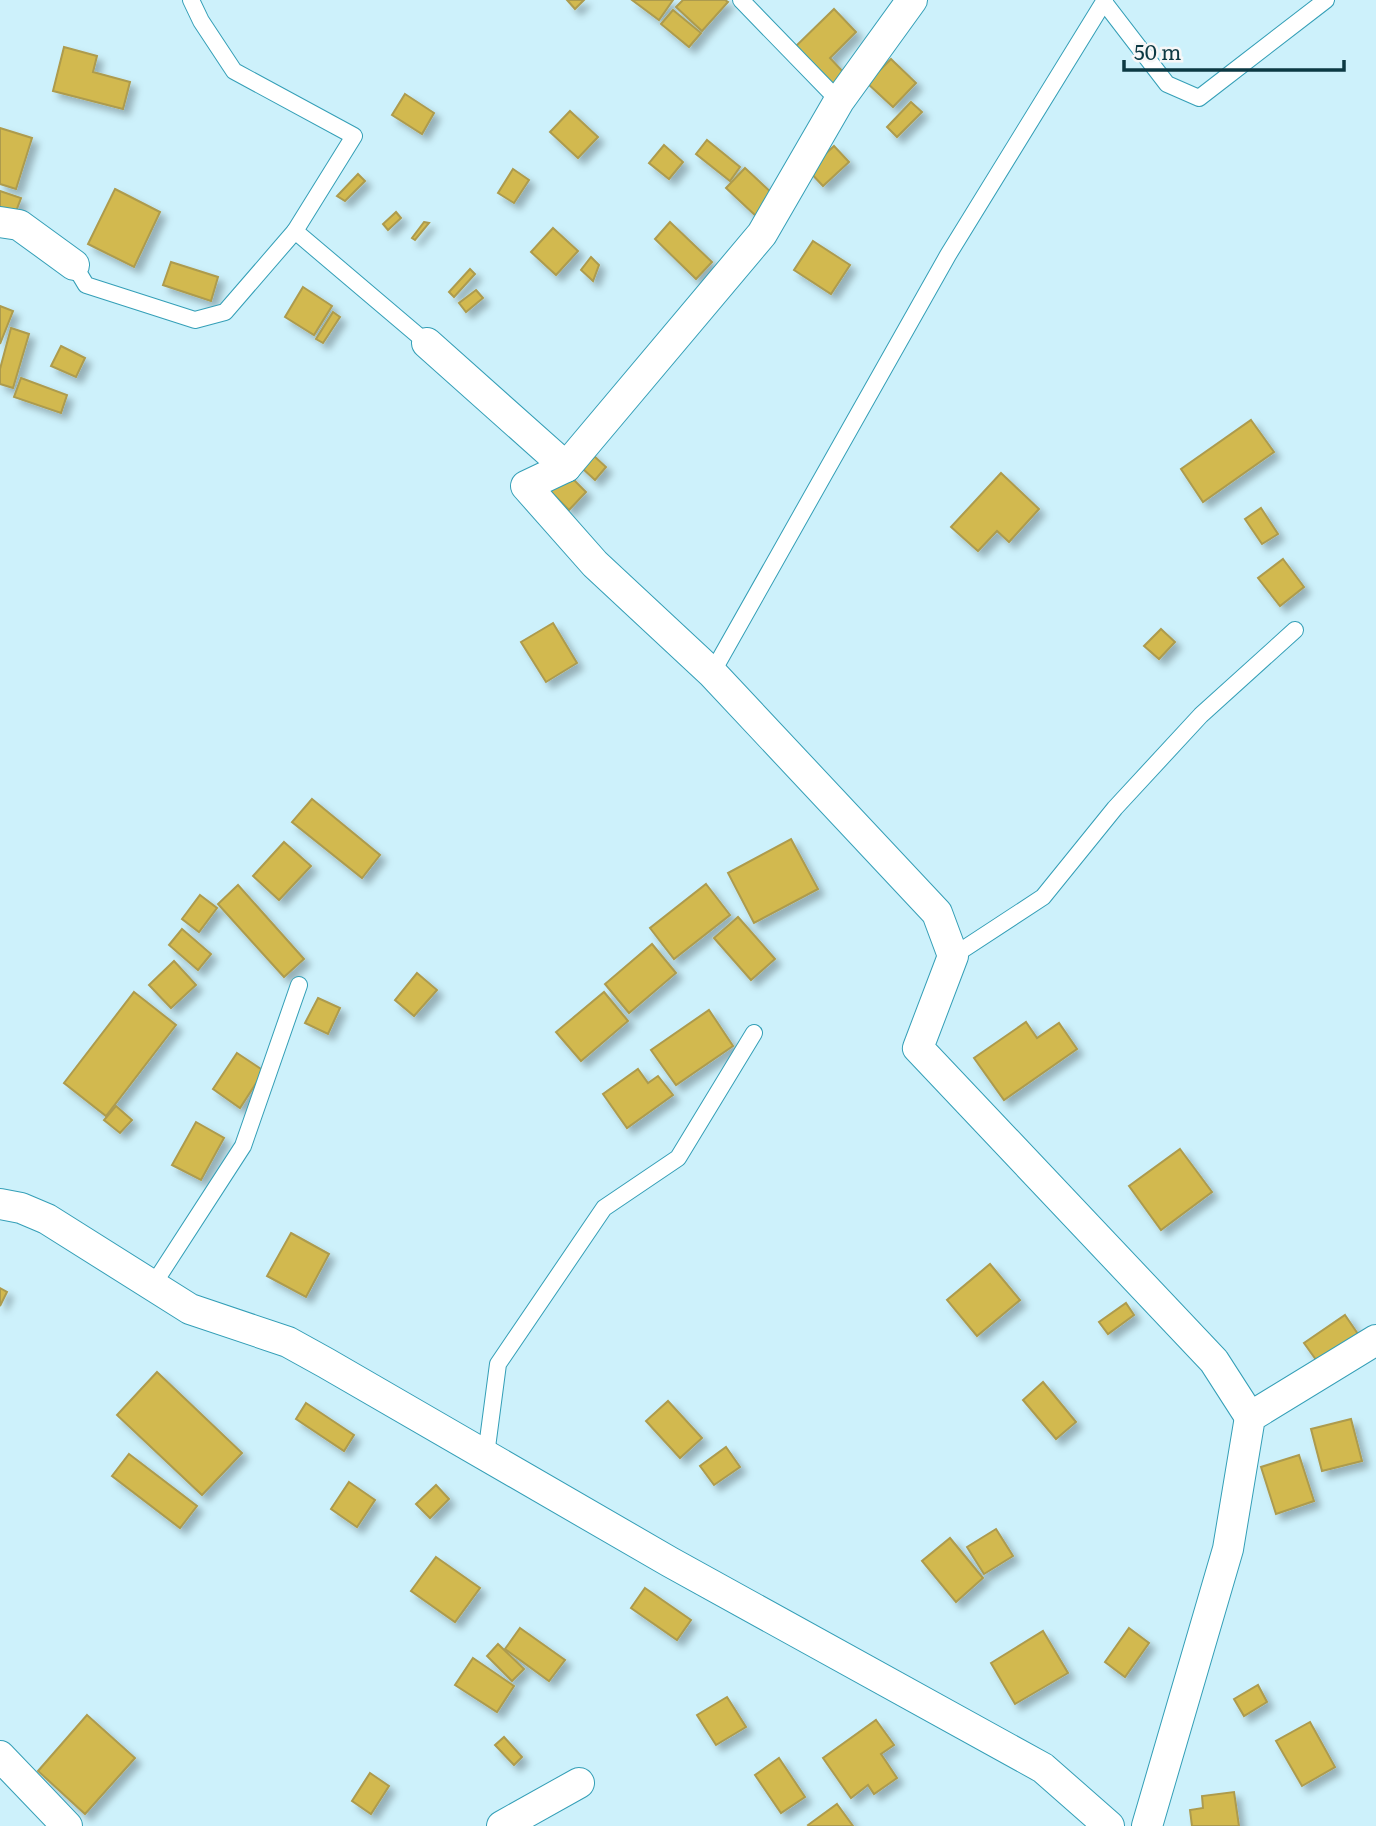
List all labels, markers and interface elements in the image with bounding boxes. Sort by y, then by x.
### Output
scale bar [1124,28,1344,72]
text: 50 m [1134,35,1181,66]

